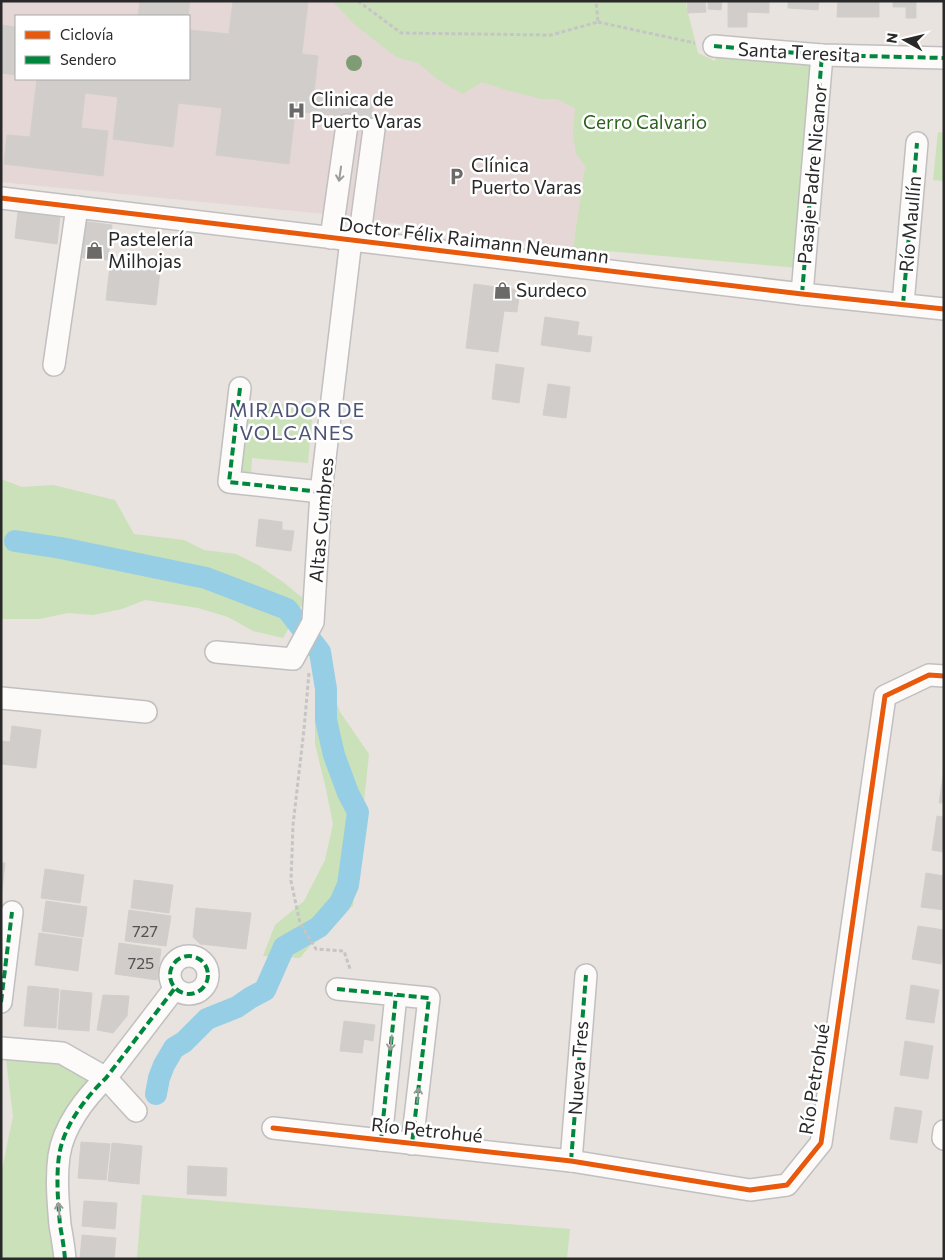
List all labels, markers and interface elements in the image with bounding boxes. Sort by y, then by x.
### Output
legend [15,15,190,80]
north arrow [880,15,930,65]
text: Ciclovía [60,25,113,43]
text: N [882,32,901,45]
street label: Santa Teresita [737,37,861,66]
text: Sendero [60,50,117,68]
street label: Pasaje Padre Nicanor [792,82,831,265]
place label: Clinica de Puerto Varas [311,87,422,132]
hospital icon: Clinica de Puerto Varas [287,100,307,120]
park label: Cerro Calvario [583,110,707,133]
place label: Clínica Puerto Varas [471,153,582,198]
one-way arrow [335,165,345,181]
parking icon: Clínica Puerto Varas [447,166,467,186]
street label: Río Maullín [894,175,925,273]
street label: Doctor Félix Raimann Neumann [338,212,610,267]
place label: Pastelería Milhojas [108,227,193,272]
shop icon: Pastelería Milhojas [84,240,104,260]
place label: Surdeco [516,278,587,301]
shop icon: Surdeco [492,280,512,300]
district label: MIRADOR DE VOLCANES [229,397,365,444]
street label: Altas Cumbres [304,457,337,583]
house number: 727 [132,921,158,940]
house number: 725 [128,953,154,972]
street label: Nueva Tres [563,1020,592,1116]
street label: Río Petrohué [793,1022,834,1136]
one-way arrow [386,1035,396,1051]
one-way arrow [413,1087,423,1103]
street label: Río Petrohué [370,1112,484,1147]
one-way arrow [54,1203,64,1219]

